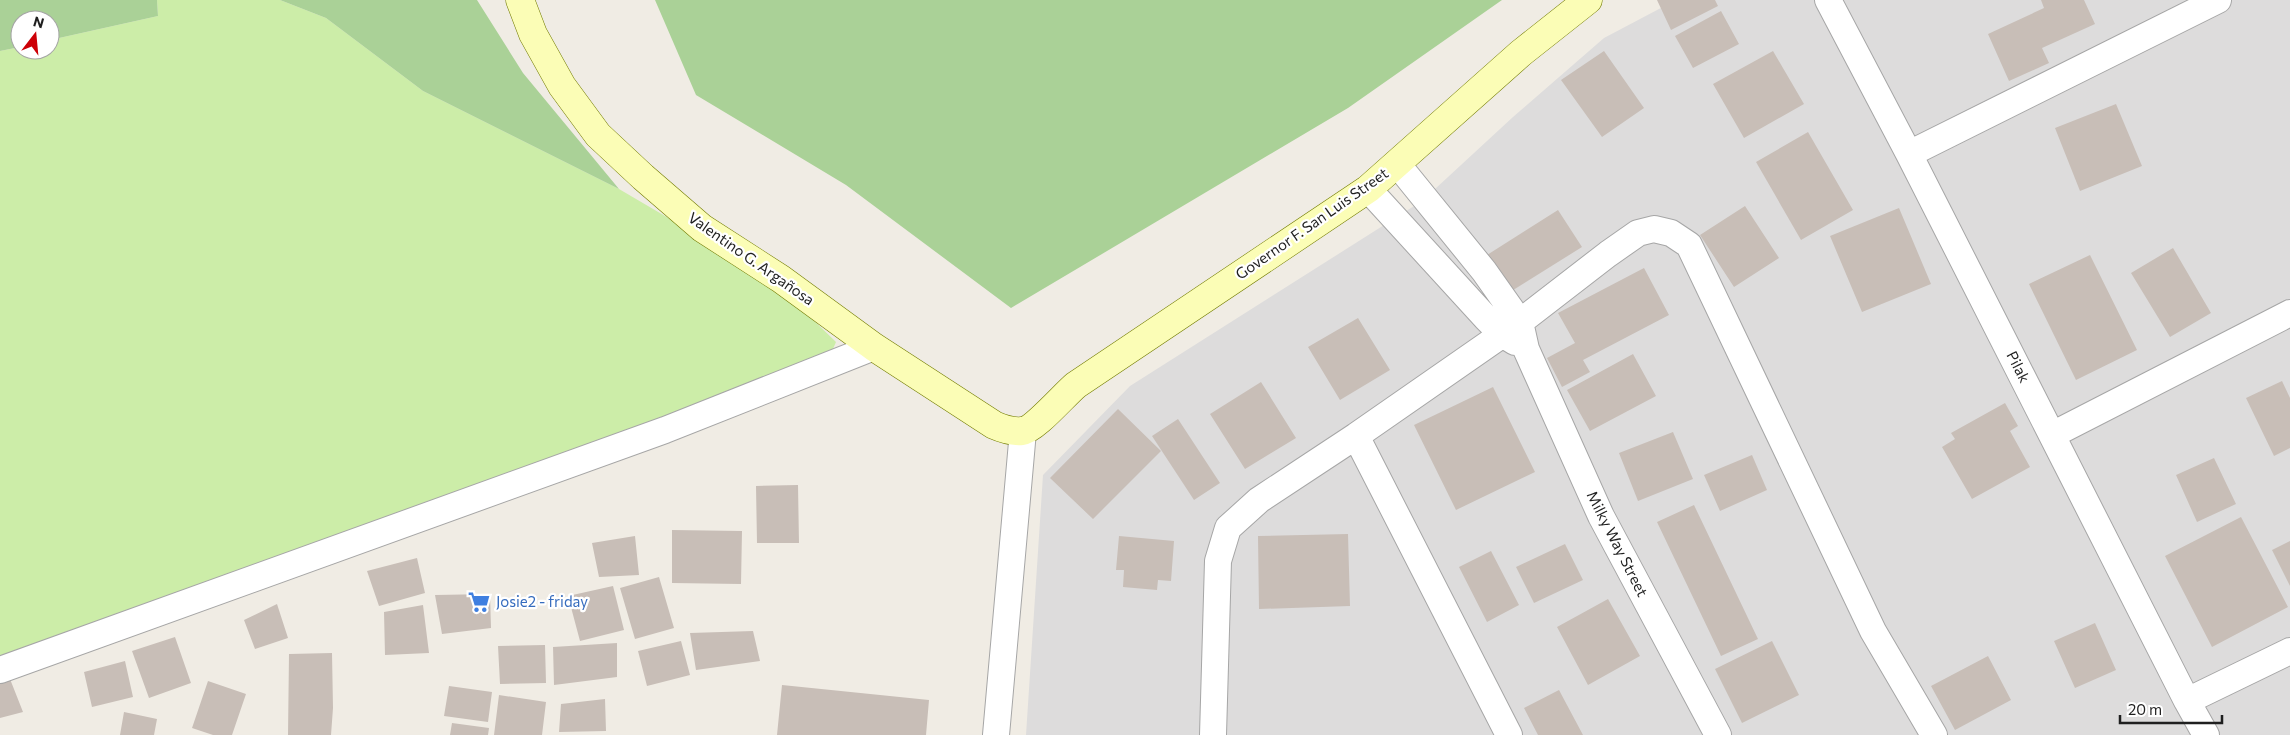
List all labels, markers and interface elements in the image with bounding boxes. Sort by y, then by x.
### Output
north arrow [10,10,60,60]
text: N [31,12,46,32]
street label: Governor F. San Luis Street [1232,164,1391,283]
street label: Valentino G. Argañosa [685,208,818,309]
street label: Pilak [2003,348,2034,385]
street label: Milky Way Street [1584,488,1652,599]
supermarket icon: Josie2 - friday [466,589,492,615]
place label: Josie2 - friday [496,592,588,610]
scale bar [2120,692,2222,724]
text: 20 m [2128,700,2162,718]

